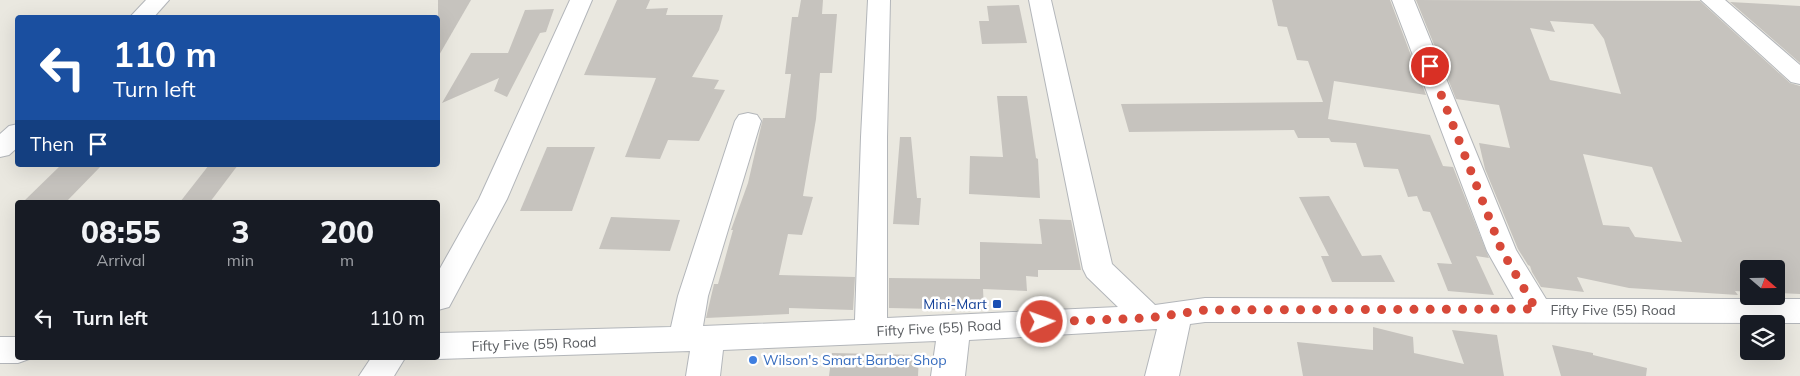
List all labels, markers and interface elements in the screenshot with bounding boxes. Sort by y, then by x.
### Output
text: 110 m [113,32,217,76]
icon: left [30,35,95,100]
pin [1409,45,1451,87]
icon: arrive [1416,52,1444,80]
text: Turn left [113,75,196,103]
icon: arrive [84,130,112,158]
text: Then [30,132,74,156]
text: 08:55 [81,213,161,251]
text: 3 [231,213,249,251]
text: 200 [320,213,374,251]
text: Arrival [96,250,145,270]
text: min [227,250,254,270]
text: m [340,250,354,270]
north arrow [1740,260,1785,305]
map controls [1740,260,1785,360]
place label: Mini-Mart [923,295,987,313]
position arrow [1015,295,1067,347]
marker: Mini-Mart [991,298,1003,310]
street label: Fifty Five (55) Road [1550,301,1676,319]
icon: left [30,304,58,332]
text: Turn left [73,306,148,330]
text: 110 m [369,306,425,330]
button: layers [1740,315,1785,360]
street label: Fifty Five (55) Road [876,316,1002,340]
street label: Fifty Five (55) Road [471,333,597,355]
place label: Wilson's Smart Barber Shop [763,351,947,369]
marker: Wilson's Smart Barber Shop [747,354,759,366]

